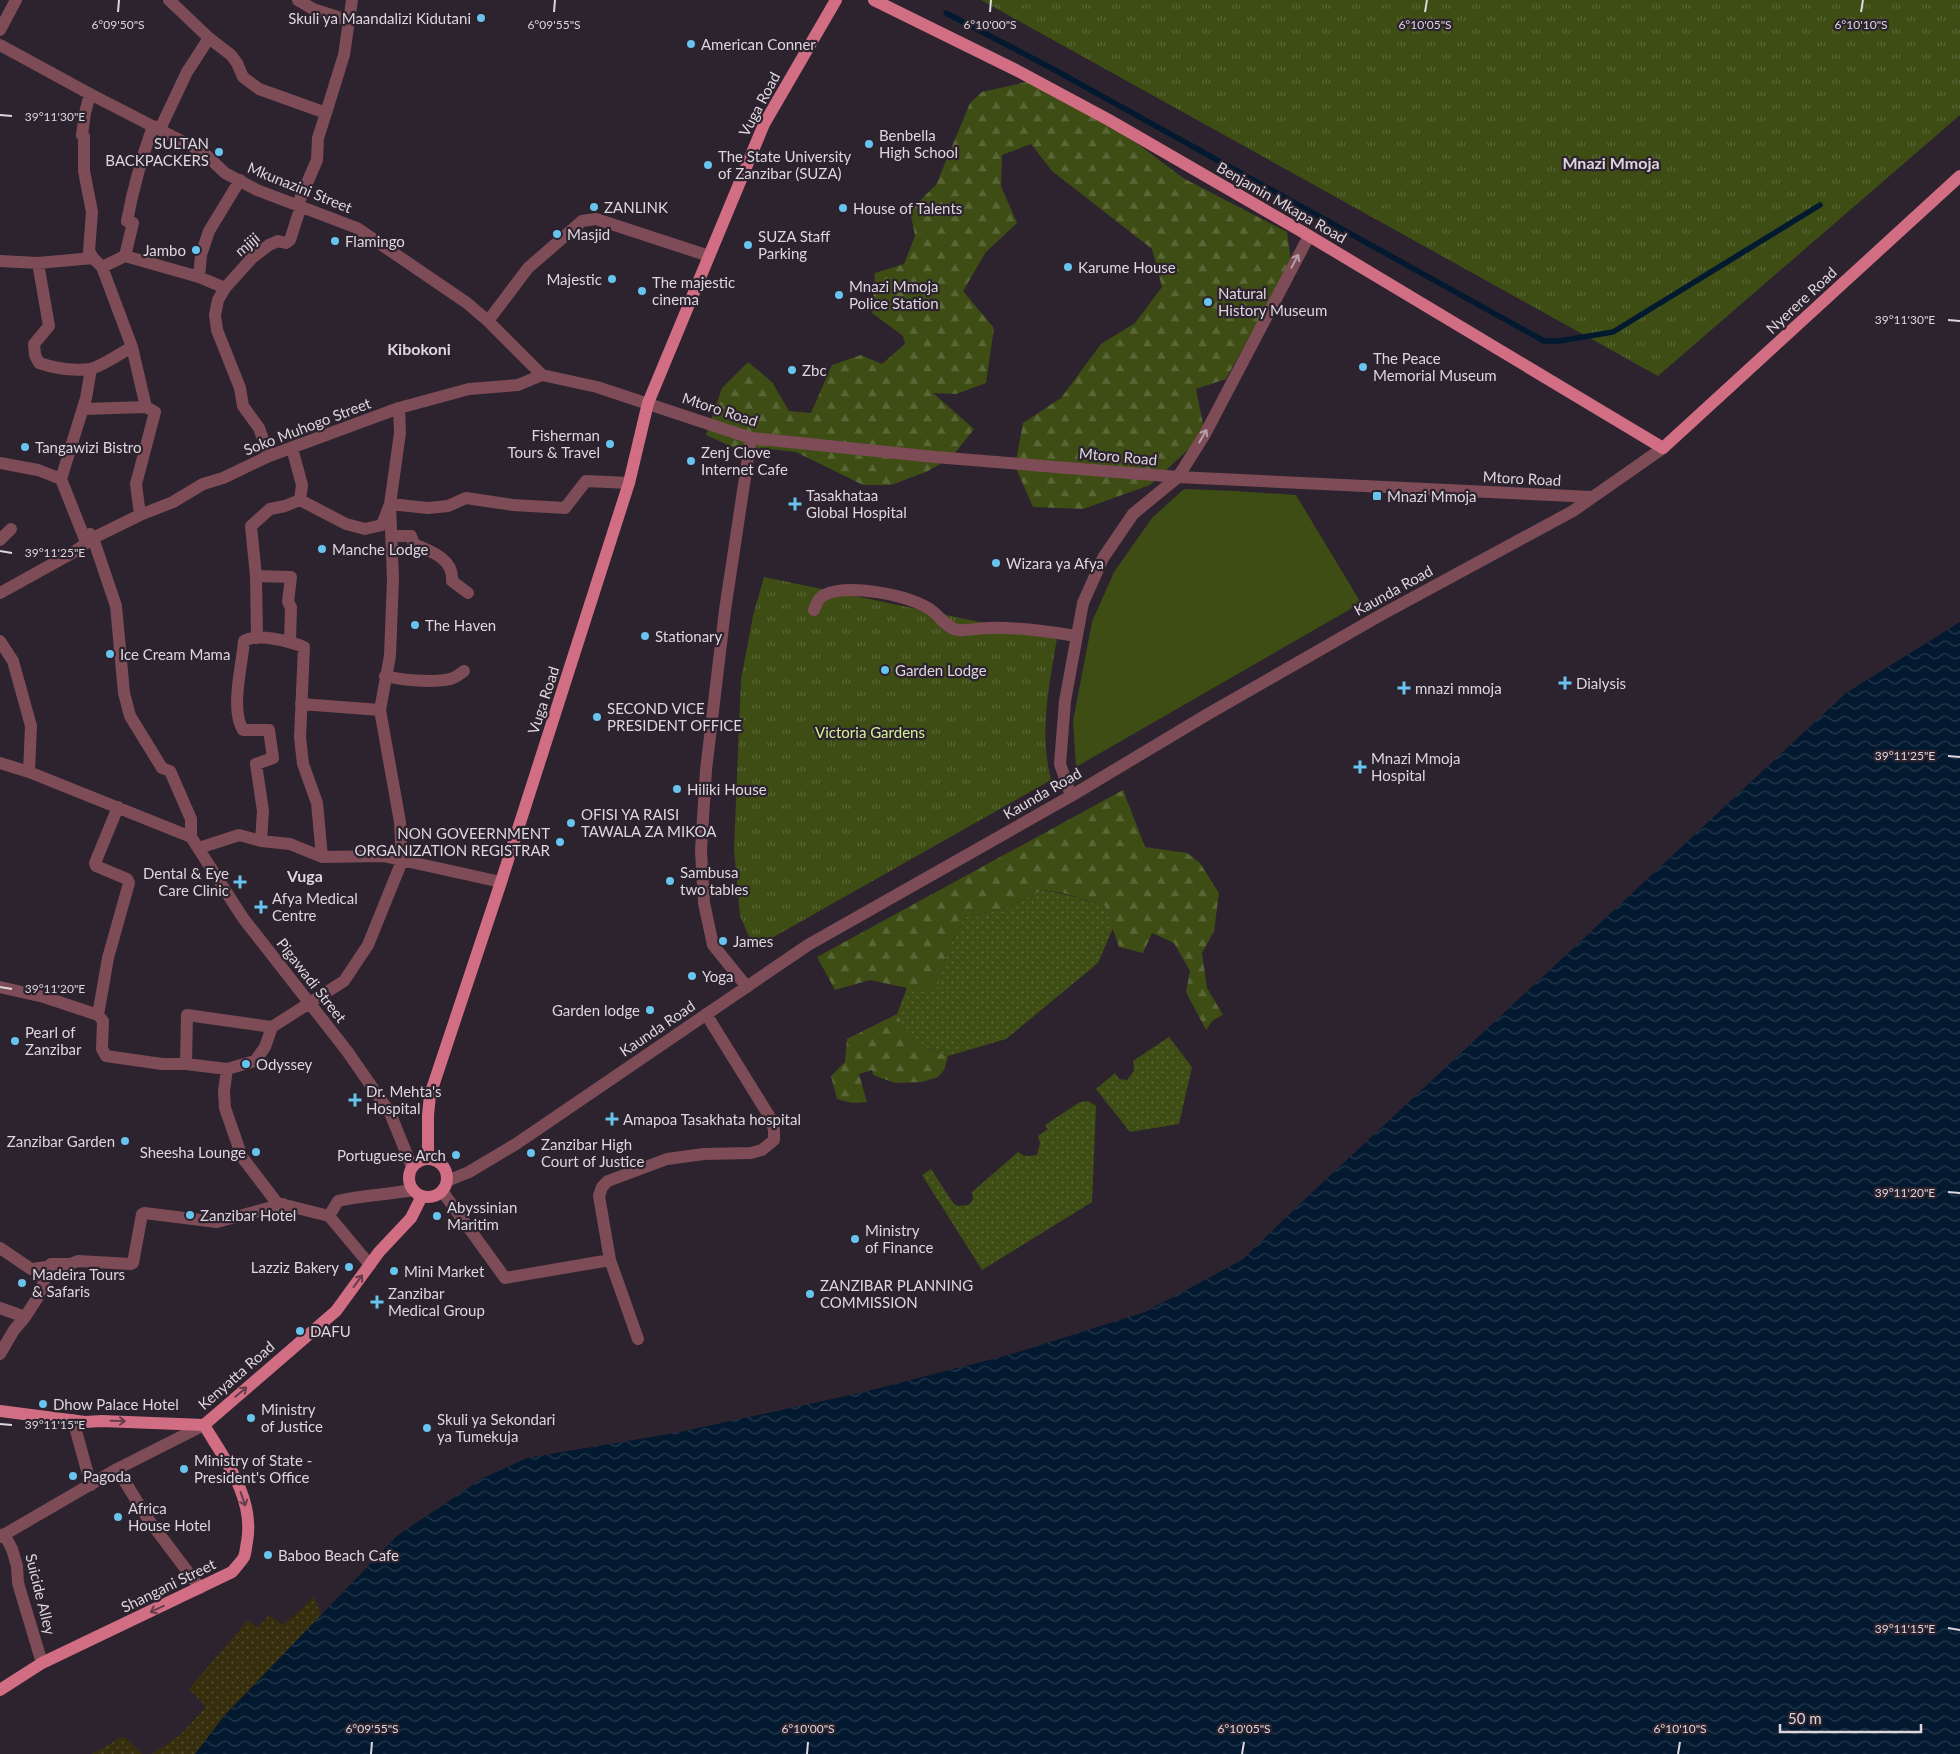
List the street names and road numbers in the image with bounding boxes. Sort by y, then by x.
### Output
street label: Vuga Road [735,69,783,139]
street label: Benjamin Mkapa Road [1214,157,1350,247]
street label: Mkunazini Street [245,158,356,216]
street label: mjiji [231,229,263,259]
street label: Nyerere Road [1762,263,1840,337]
street label: Mtoro Road [680,388,760,430]
street label: Soko Muhogo Street [241,393,374,459]
street label: Mtoro Road [1078,444,1158,468]
street label: Mtoro Road [1482,467,1562,489]
street label: Kaunda Road [1351,561,1435,619]
street label: Vuga Road [524,664,562,736]
street label: Kaunda Road [1000,763,1084,823]
street label: Pigawadi Street [273,934,351,1026]
street label: Kaunda Road [616,996,698,1060]
street label: Kenyatta Road [194,1337,278,1413]
street label: Suicide Alley [22,1552,60,1637]
street label: Shangani Street [118,1554,219,1616]

